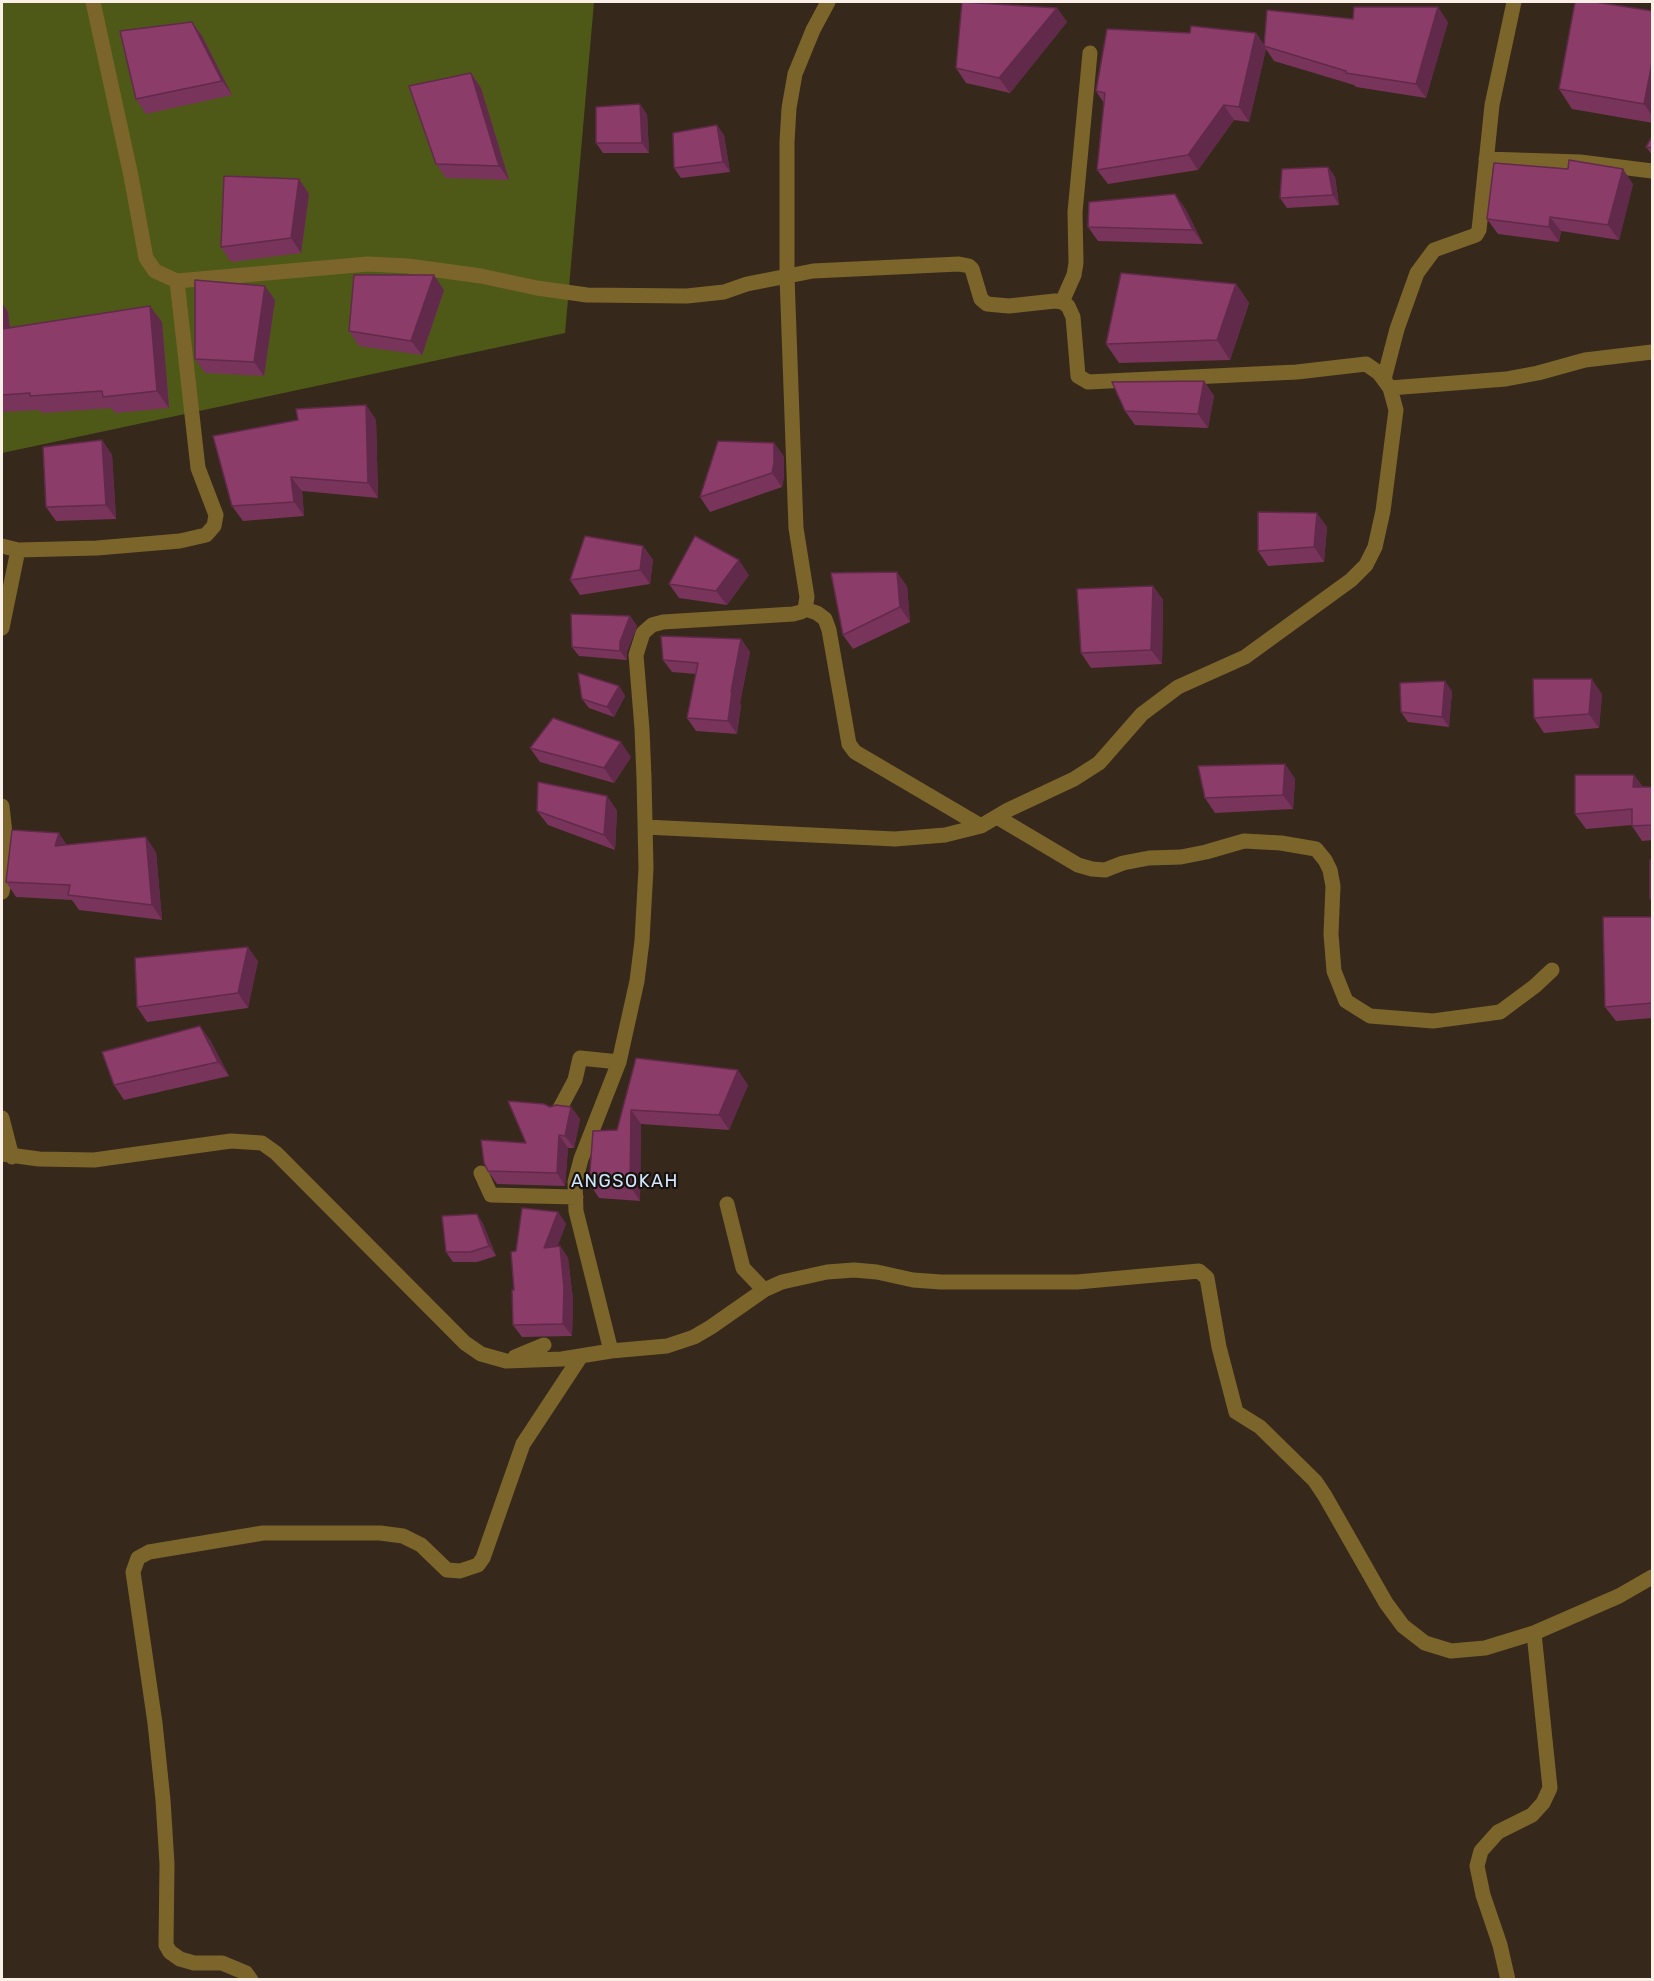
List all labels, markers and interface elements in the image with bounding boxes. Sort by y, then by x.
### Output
district label: ANGSOKAH [571,1171,679,1193]

